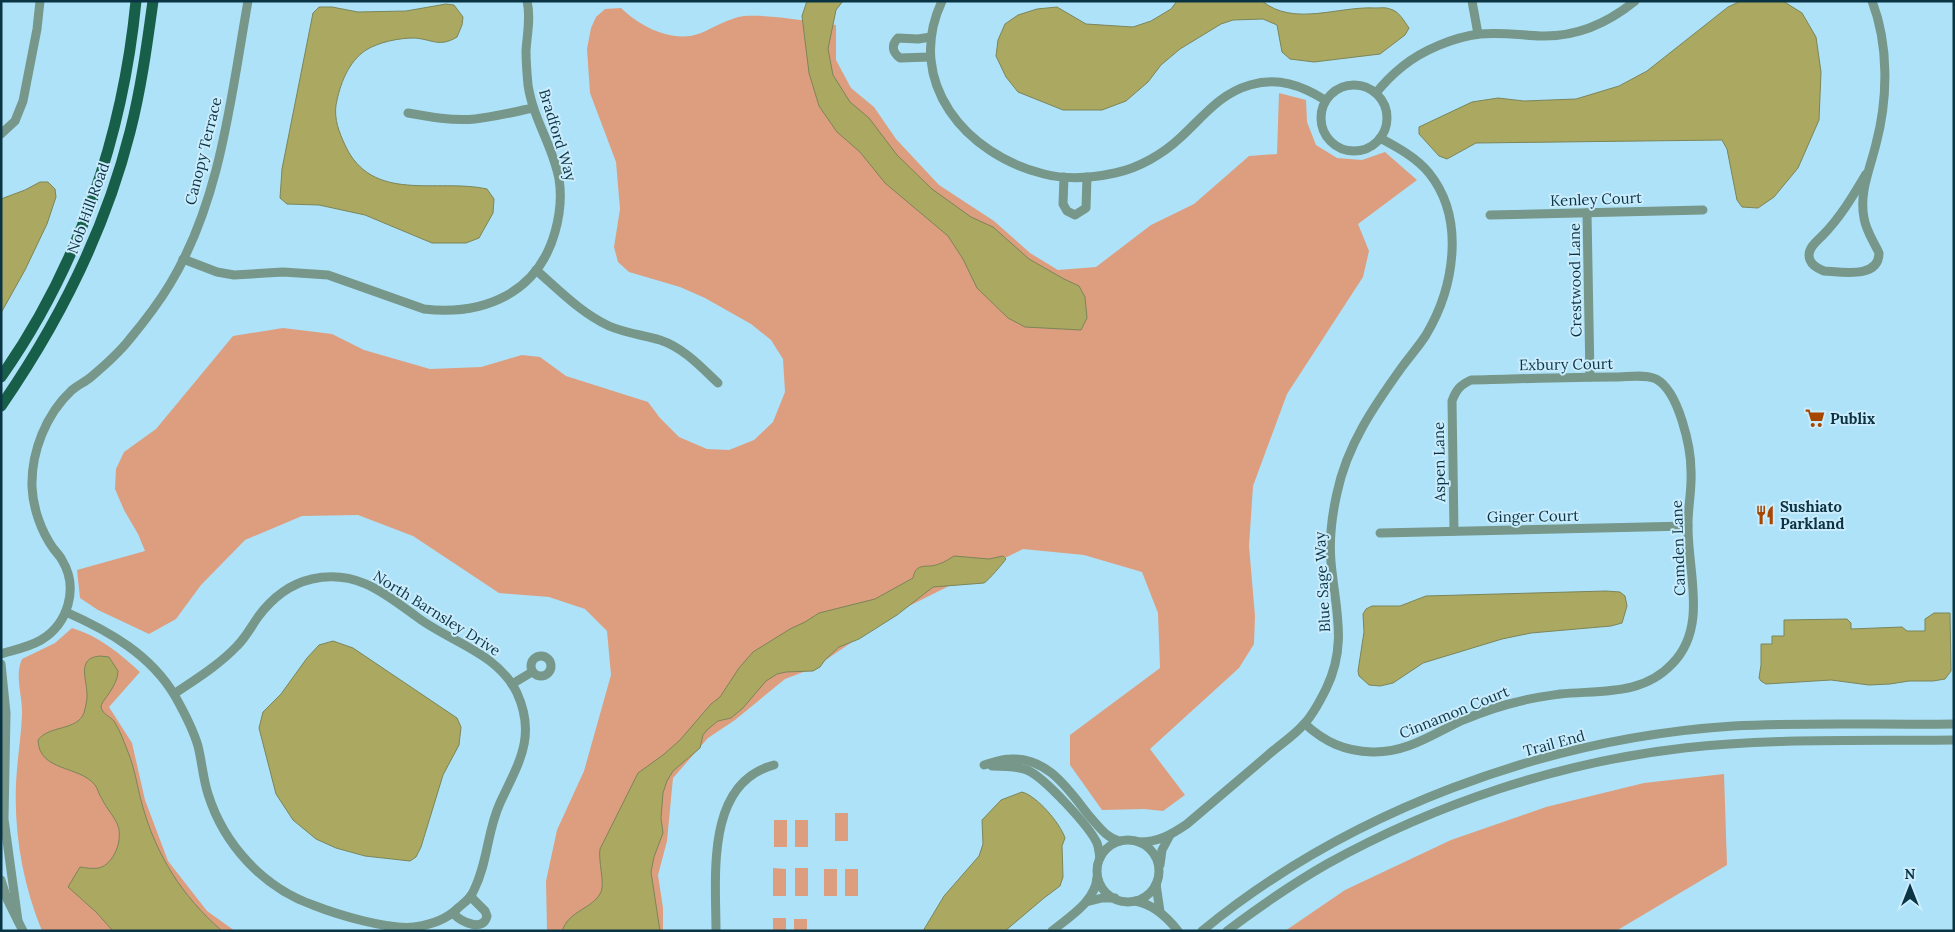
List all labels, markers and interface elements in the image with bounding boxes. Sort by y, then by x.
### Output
street label: Bradford Way [535,87,581,183]
street label: Canopy Terrace [180,95,226,207]
street label: Nob Hill Road [63,160,113,256]
street label: Kenley Court [1550,188,1642,210]
street label: Crestwood Lane [1565,223,1585,337]
street label: Exbury Court [1519,354,1613,374]
supermarket icon: Publix [1804,407,1826,429]
place label: Publix [1830,409,1875,428]
street label: Aspen Lane [1429,422,1449,503]
place label: Sushiato Parkland [1780,497,1844,533]
street label: Camden Lane [1667,500,1689,596]
restaurant icon: Sushiato Parkland [1754,504,1776,526]
street label: Ginger Court [1487,506,1579,526]
street label: Blue Sage Way [1310,531,1334,633]
street label: North Barnsley Drive [370,566,504,660]
street label: Cinnamon Court [1396,681,1512,743]
street label: Trail End [1521,726,1587,760]
north arrow [1885,862,1935,912]
text: N [1905,865,1916,883]

